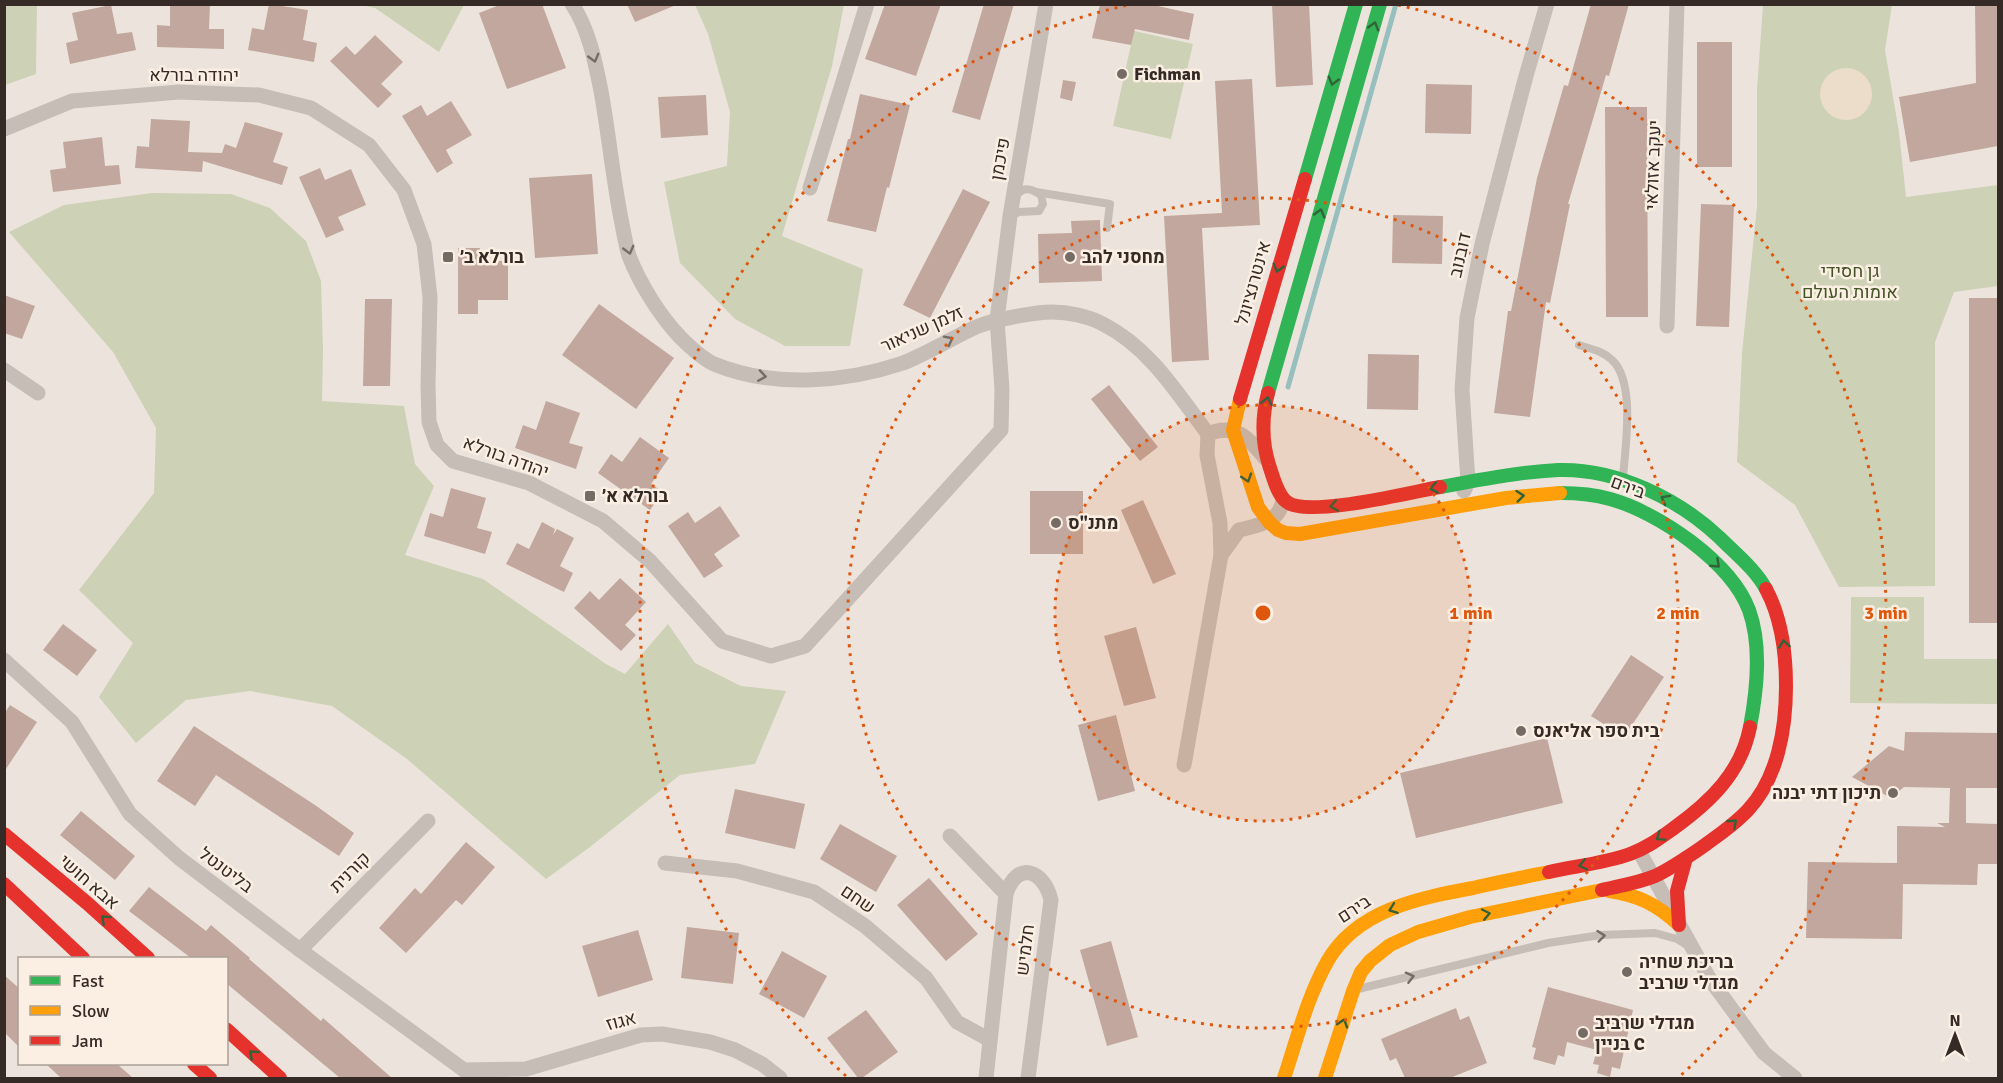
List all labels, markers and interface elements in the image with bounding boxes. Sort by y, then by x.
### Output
one-way arrow [1367,21,1379,32]
one-way arrow [587,53,599,63]
place label: Fichman [1134,63,1201,85]
street label: יהודה בורלא [149,64,239,86]
marker: Fichman [1115,67,1129,81]
one-way arrow [1328,76,1341,86]
street label: יעקב אזולאי [1640,120,1666,210]
street label: פיכמן [985,136,1015,182]
one-way arrow [1313,208,1325,219]
street label: דובנוב [1444,230,1476,280]
street label: אינטרנציונל [1231,238,1275,328]
one-way arrow [621,245,634,255]
place label: בורלא ב׳ [460,246,524,268]
place label: מחסני להב [1082,246,1165,268]
marker: בורלא ב׳ [441,250,455,264]
marker: מחסני להב [1063,250,1077,264]
park label: גן חסידי אומות העולם [1802,260,1898,303]
one-way arrow [1273,262,1285,273]
street label: זלמן שניאור [877,301,967,357]
one-way arrow [943,336,954,347]
one-way arrow [757,369,767,382]
one-way arrow [1260,396,1273,406]
street label: יהודה בורלא [460,431,552,483]
street label: בירם [1608,471,1649,504]
one-way arrow [1240,472,1252,483]
one-way arrow [1430,481,1439,493]
place label: בורלא א׳ [602,485,668,507]
marker: בורלא א׳ [583,489,597,503]
one-way arrow [1515,491,1524,503]
one-way arrow [1660,495,1671,506]
one-way arrow [1329,499,1338,511]
place label: מתנ"ס [1068,512,1118,534]
marker: מתנ"ס [1049,516,1063,530]
one-way arrow [1709,557,1720,568]
text: 1 min [1449,602,1493,624]
text: 2 min [1656,602,1700,624]
text: 3 min [1864,602,1908,624]
centre of rings [1253,603,1273,623]
one-way arrow [1778,639,1790,648]
place label: בית ספר אליאנס [1533,720,1660,742]
marker: בית ספר אליאנס [1514,724,1528,738]
place label: תיכון דתי יבנה [1772,782,1881,804]
marker: תיכון דתי יבנה [1886,786,1900,800]
one-way arrow [1726,820,1737,831]
one-way arrow [1656,830,1667,841]
street label: בליטנטל [195,843,258,898]
street label: קורנית [325,847,375,897]
street label: אבא חושי [54,850,124,914]
one-way arrow [1578,858,1588,871]
street label: שחם [837,880,879,918]
street label: בירם [1333,890,1375,928]
one-way arrow [1388,901,1399,914]
one-way arrow [1480,908,1490,921]
one-way arrow [101,915,112,926]
street label: חלמיש [1011,923,1039,977]
one-way arrow [1596,930,1605,943]
place label: בריכת שחיה מגדלי שרביב [1639,951,1739,994]
legend [18,957,228,1065]
marker: בריכת שחיה מגדלי שרביב [1620,965,1634,979]
text: Fast [72,970,104,992]
one-way arrow [1405,971,1415,984]
text: Slow [72,1000,109,1022]
north arrow [1925,1005,1985,1065]
street label: אגוז [604,1007,638,1035]
text: N [1949,1011,1961,1031]
place label: מגדלי שרביב בניין C [1595,1012,1695,1055]
one-way arrow [1336,1018,1348,1029]
marker: מגדלי שרביב בניין C [1576,1026,1590,1040]
text: Jam [72,1030,103,1052]
one-way arrow [250,1050,260,1061]

